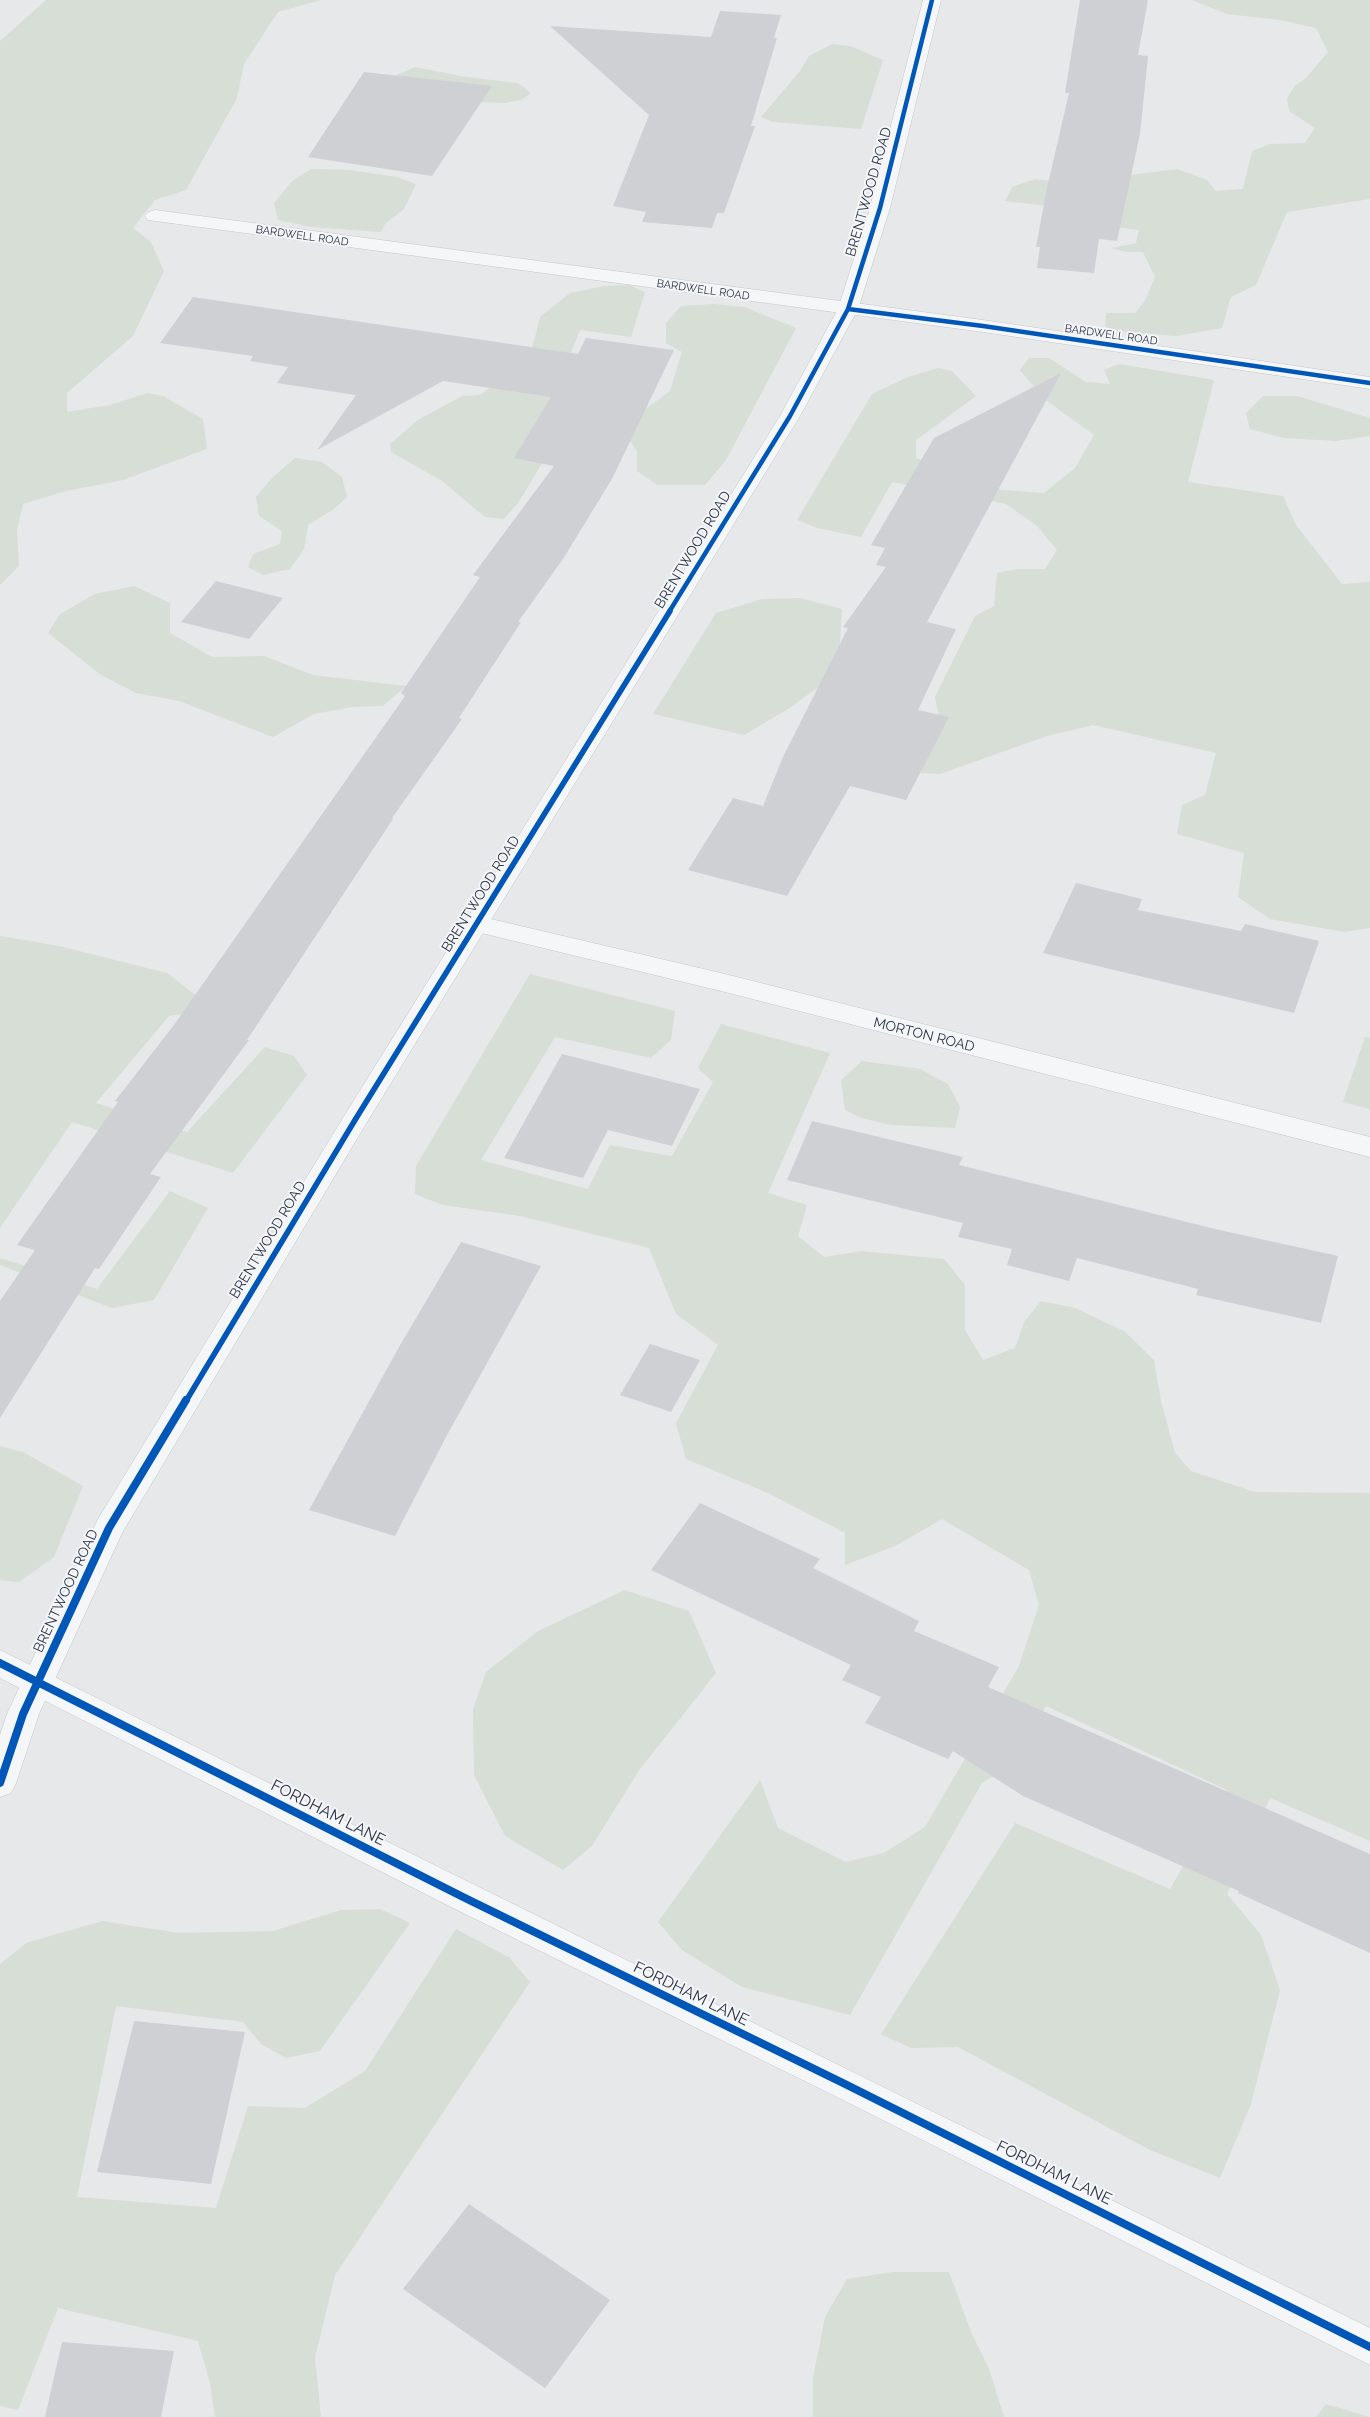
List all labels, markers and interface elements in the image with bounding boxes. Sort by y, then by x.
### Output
street label: BRENTWOOD ROAD [842,125,896,259]
street label: BARDWELL ROAD [255,223,349,249]
street label: BARDWELL ROAD [656,277,750,303]
street label: BARDWELL ROAD [1064,322,1158,348]
street label: BRENTWOOD ROAD [651,488,735,612]
street label: BRENTWOOD ROAD [438,833,524,955]
street label: MORTON ROAD [872,1014,976,1056]
street label: BRENTWOOD ROAD [226,1178,310,1302]
street label: BRENTWOOD ROAD [30,1527,102,1655]
street label: FORDHAM LANE [267,1776,389,1850]
street label: FORDHAM LANE [630,1958,752,2030]
street label: FORDHAM LANE [993,2137,1115,2209]

